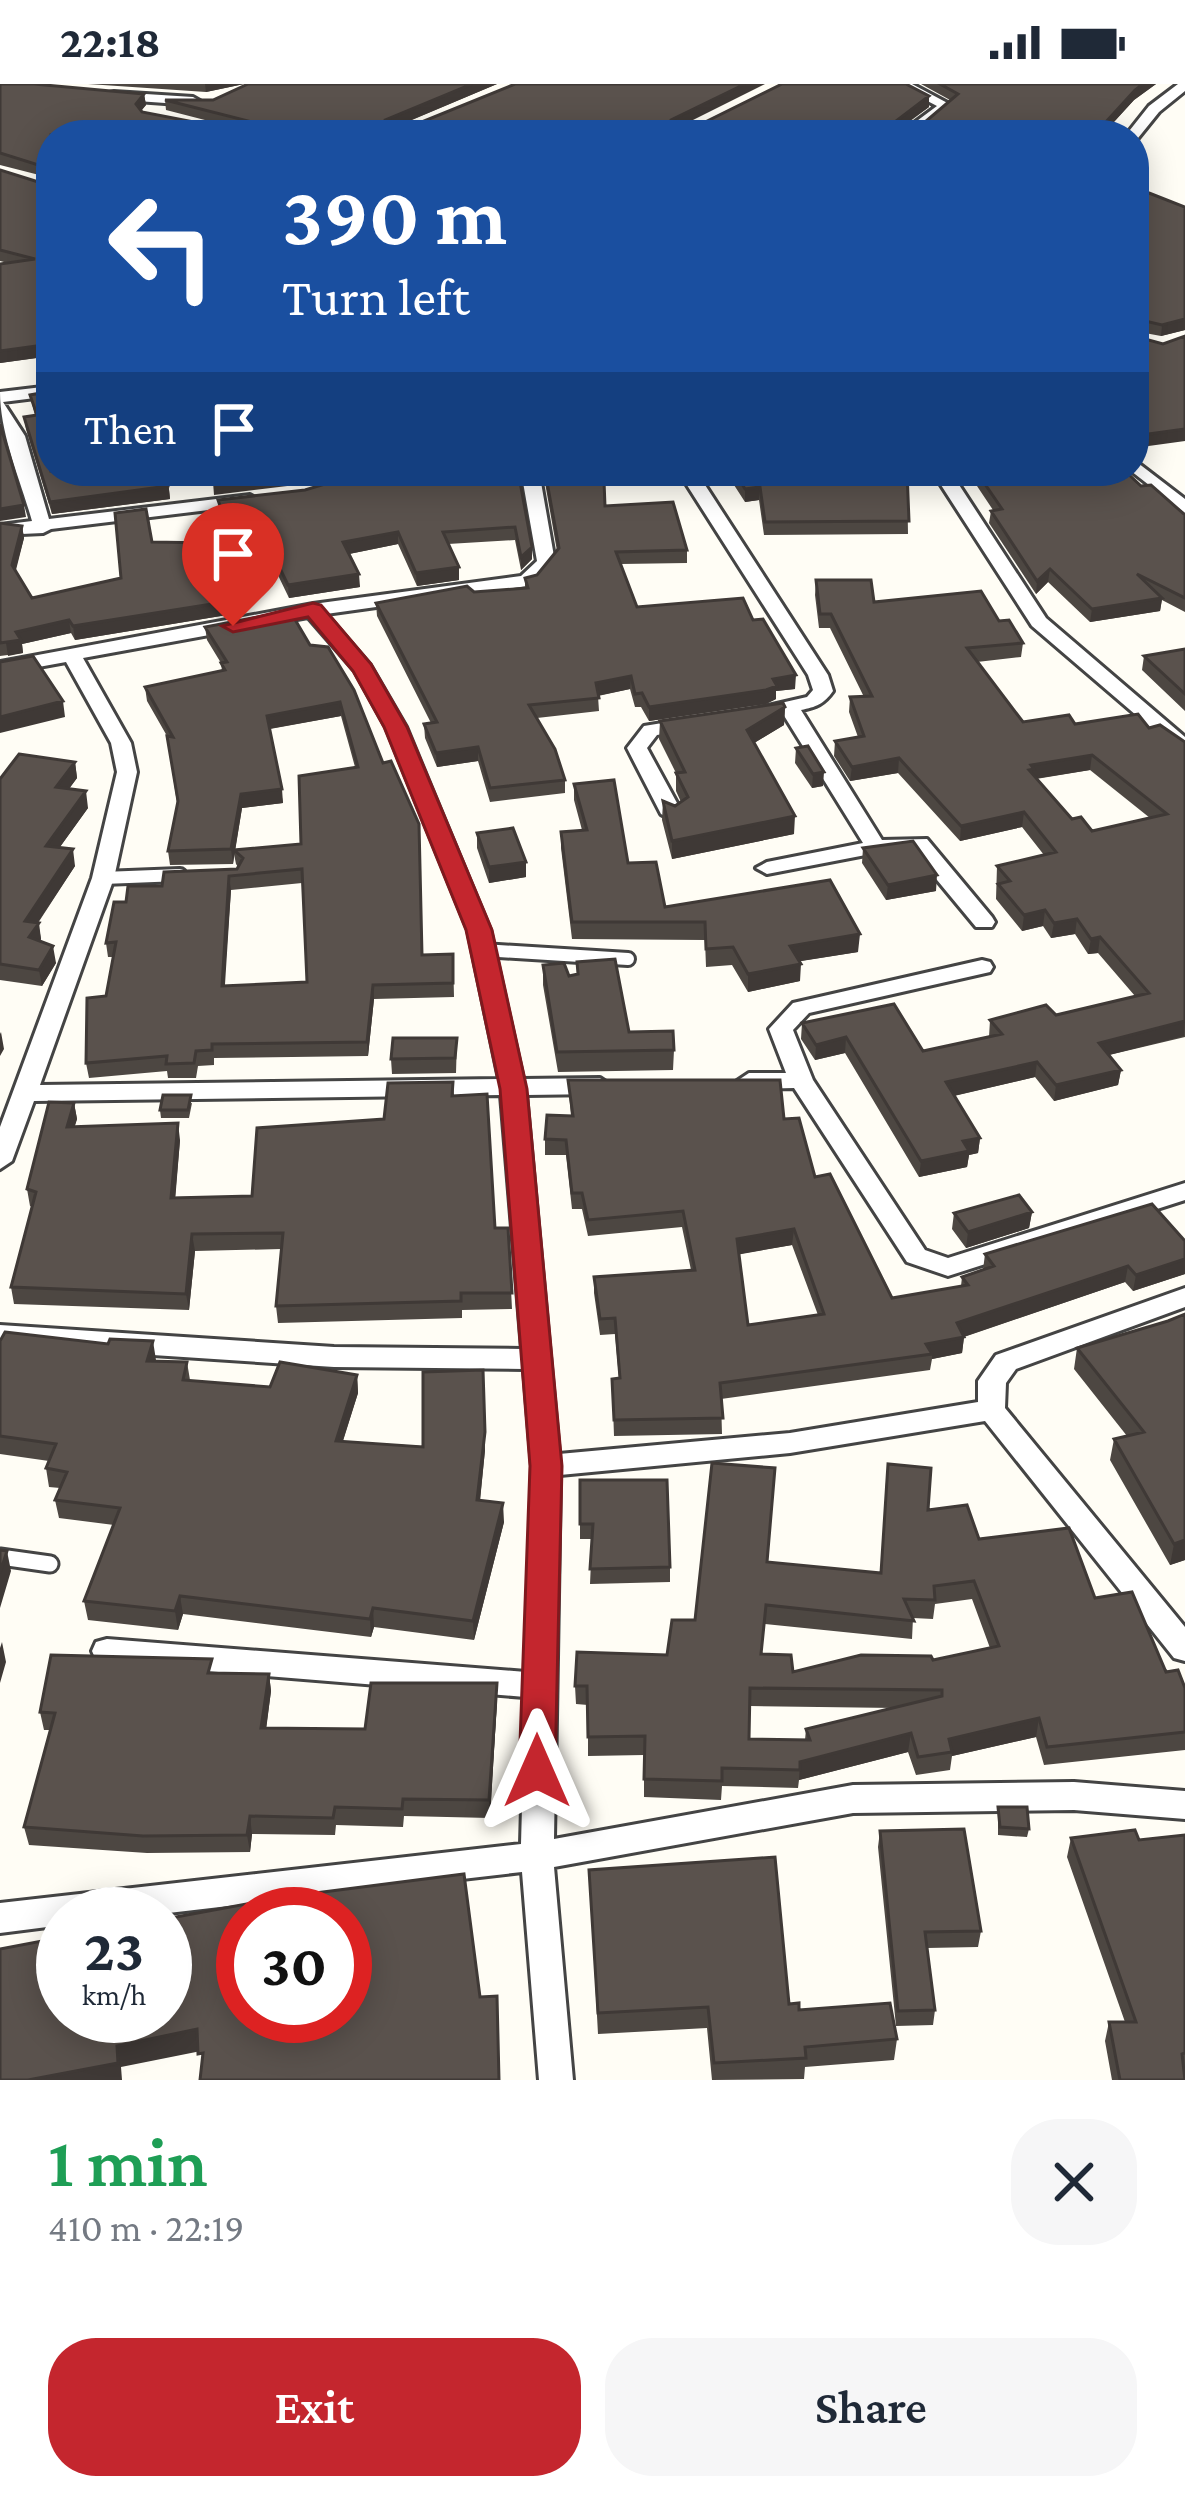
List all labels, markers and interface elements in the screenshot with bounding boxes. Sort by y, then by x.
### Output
text: 22:18 [60,17,161,67]
icon: left [84,168,240,324]
text: 390 m [282,169,507,262]
text: Turn left [282,267,470,327]
icon: arrive [201,396,267,462]
text: Then [84,404,177,454]
pin [182,503,284,626]
icon: arrive [200,521,266,587]
position arrow [474,1708,600,1834]
speed limit sign: 30 [216,1887,372,2043]
text: 23 [84,1916,144,1983]
text: km/h [82,1978,146,2011]
button: close [1011,2119,1137,2245]
text: 1 min [48,2121,208,2201]
text: 410 m · 22:19 [48,2206,244,2249]
button: Exit [48,2338,581,2476]
button: Share [605,2338,1137,2476]

